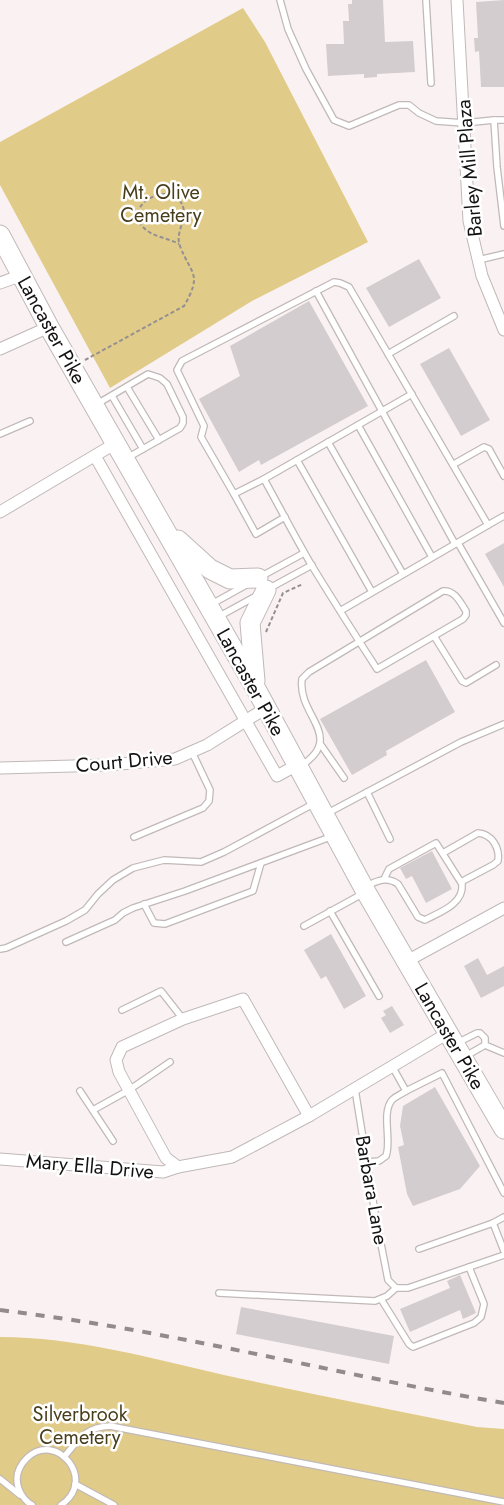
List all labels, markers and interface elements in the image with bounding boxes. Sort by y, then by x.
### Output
street label: Barley Mill Plaza [449,98,490,238]
park label: Mt. Olive Cemetery [120,178,202,230]
street label: Lancaster Pike [10,271,93,389]
street label: Lancaster Pike [209,623,292,741]
street label: Court Drive [74,743,174,780]
street label: Lancaster Pike [407,977,492,1095]
street label: Barbara Lane [348,1133,395,1247]
street label: Mary Ella Drive [25,1146,155,1187]
park label: Silverbrook Cemetery [32,1400,128,1452]

